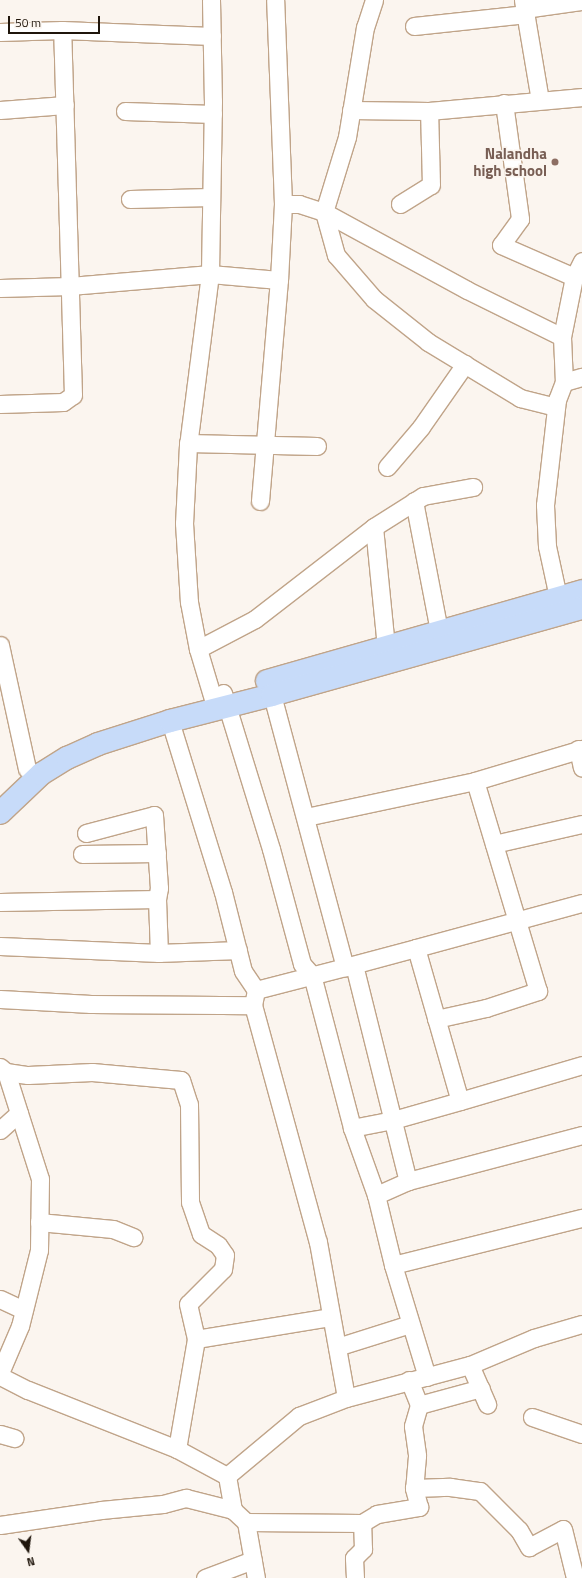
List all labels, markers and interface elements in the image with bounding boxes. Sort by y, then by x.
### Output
scale bar [10,8,102,34]
text: 50 m [15,13,41,32]
place label: Nalandha high school [473,144,547,179]
marker: Nalandha high school [550,157,560,167]
north arrow [8,1530,48,1570]
text: N [25,1553,37,1570]

